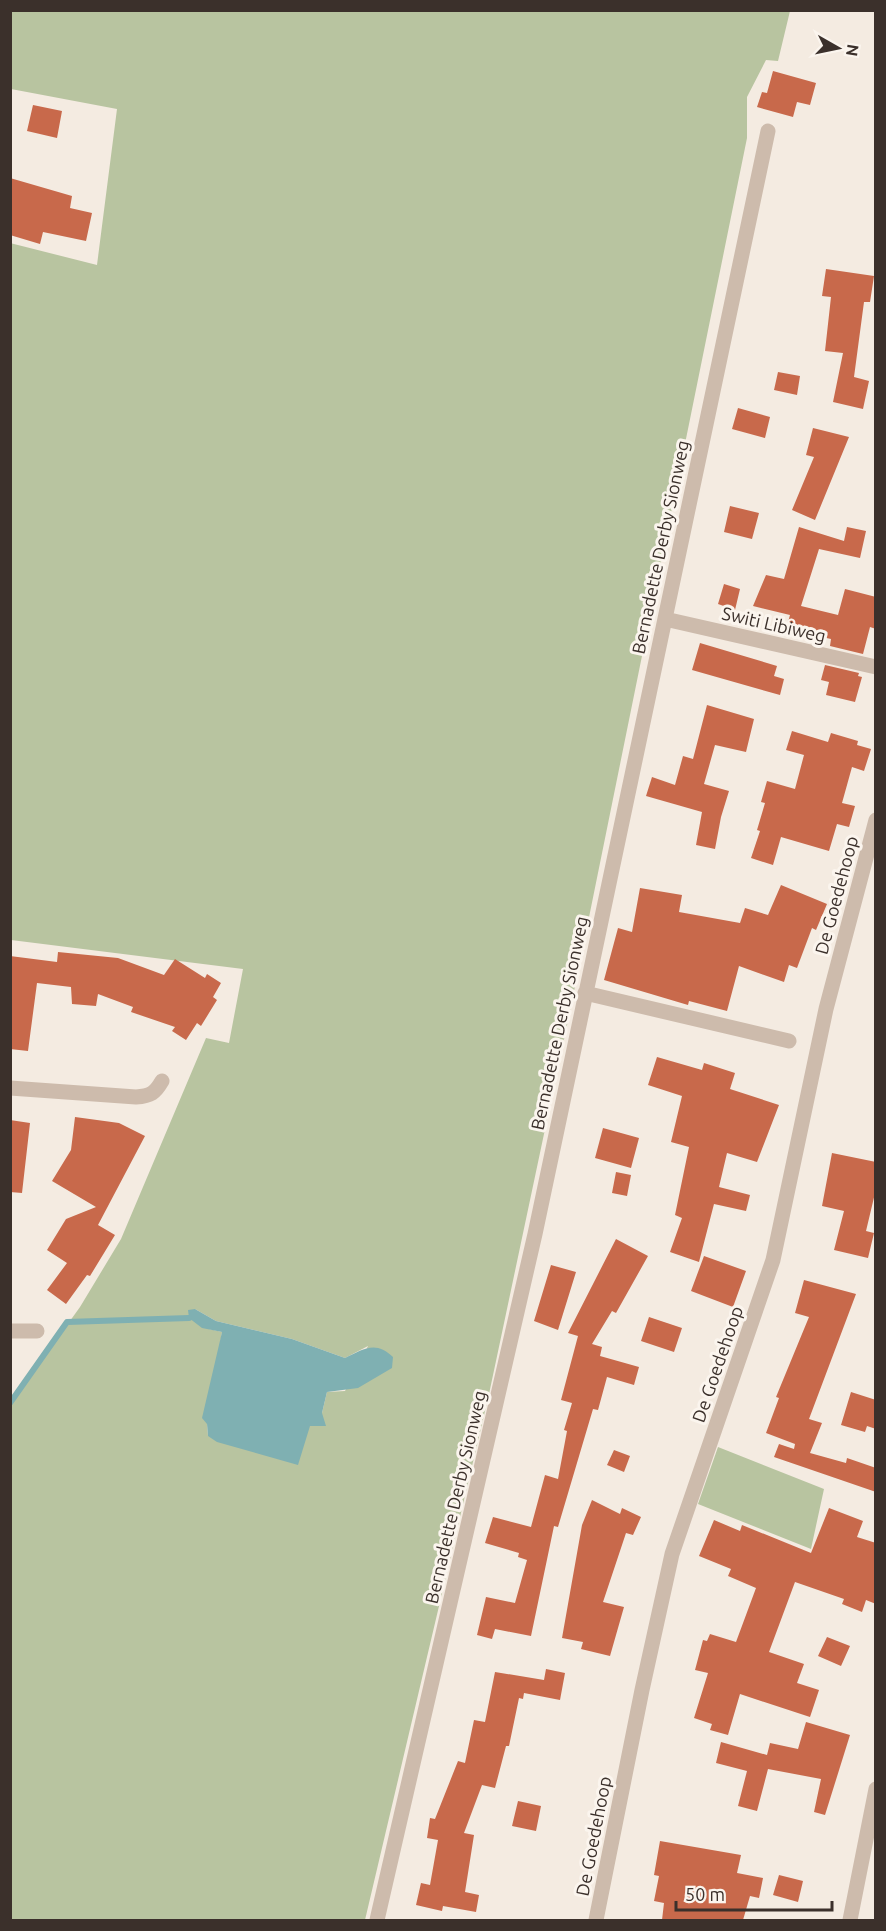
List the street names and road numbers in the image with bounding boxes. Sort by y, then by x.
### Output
street label: Bernadette Derby Sionweg [628,438,692,656]
street label: Switi Libiweg [720,602,828,646]
street label: De Goedehoop [811,834,861,956]
street label: Bernadette Derby Sionweg [527,914,591,1132]
street label: De Goedehoop [688,1303,746,1425]
street label: Bernadette Derby Sionweg [421,1389,489,1605]
street label: De Goedehoop [572,1774,614,1898]

